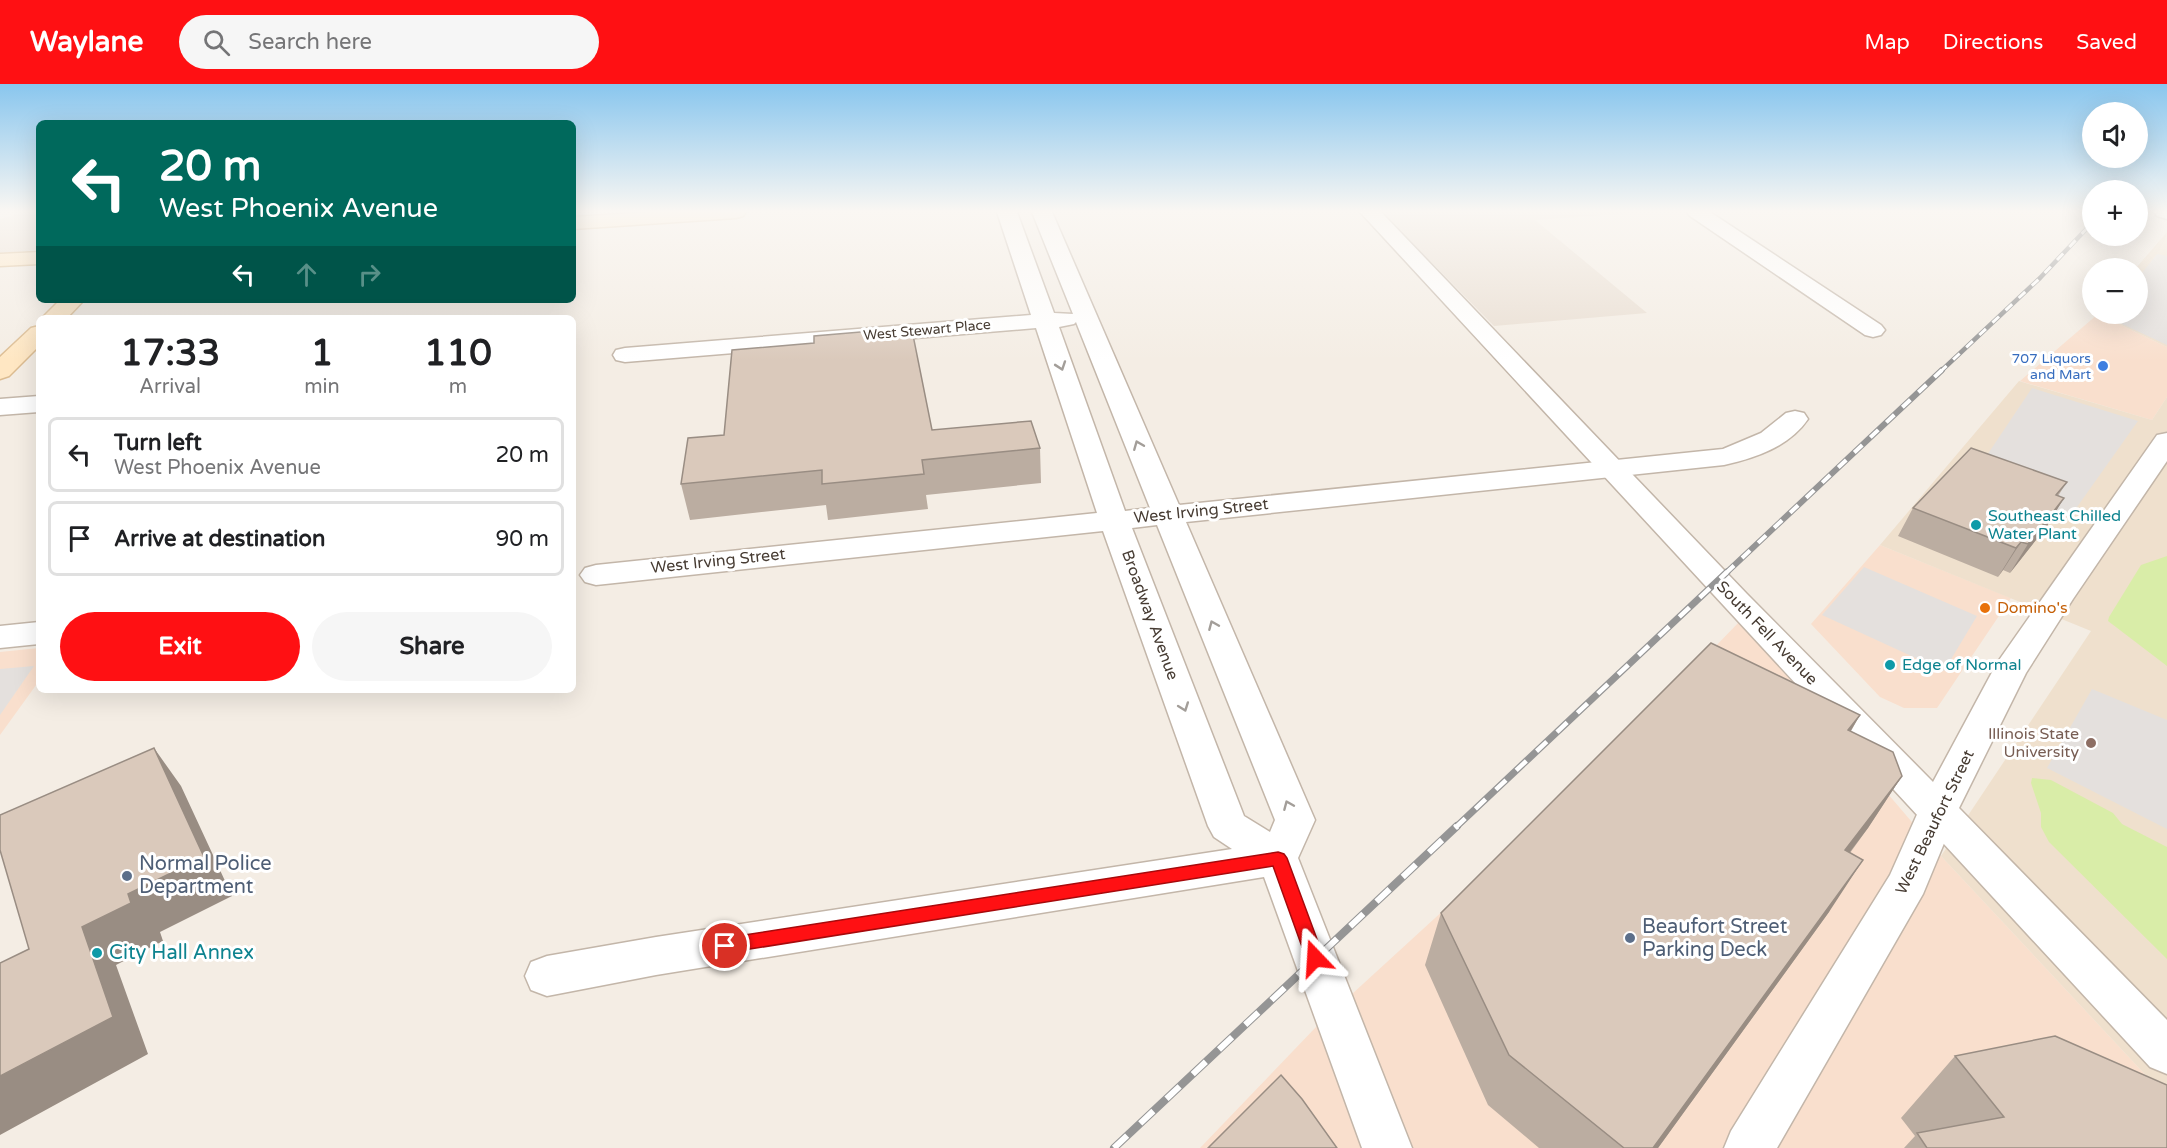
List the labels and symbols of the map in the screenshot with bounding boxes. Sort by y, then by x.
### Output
street label: West Stewart Place [863,316,991,344]
place label: 707 Liquors and Mart [2011,350,2092,383]
marker: 707 Liquors and Mart [2096,359,2110,373]
one-way arrow [1054,360,1067,371]
one-way arrow [1133,440,1145,451]
street label: West Irving Street [1133,494,1269,528]
place label: Southeast Chilled Water Plant [1988,506,2121,544]
marker: Southeast Chilled Water Plant [1969,518,1983,532]
street label: West Irving Street [650,544,786,578]
street label: Broadway Avenue [1117,547,1183,683]
street label: South Fell Avenue [1712,577,1822,689]
place label: Domino's [1997,598,2068,618]
marker: Domino's [1978,601,1992,615]
one-way arrow [1208,620,1220,631]
place label: Edge of Normal [1902,655,2021,675]
marker: Edge of Normal [1883,658,1897,672]
one-way arrow [1177,702,1190,712]
place label: Illinois State University [1988,724,2079,762]
marker: Illinois State University [2084,736,2098,750]
street label: West Beaufort Street [1891,746,1979,898]
one-way arrow [1284,800,1296,811]
place label: Normal Police Department [139,852,272,899]
marker: Normal Police Department [120,869,134,883]
place label: Beaufort Street Parking Deck [1642,915,1788,962]
pin [699,920,750,971]
position arrow [1283,926,1347,990]
marker: Beaufort Street Parking Deck [1623,931,1637,945]
place label: City Hall Annex [109,941,254,965]
marker: City Hall Annex [90,946,104,960]

